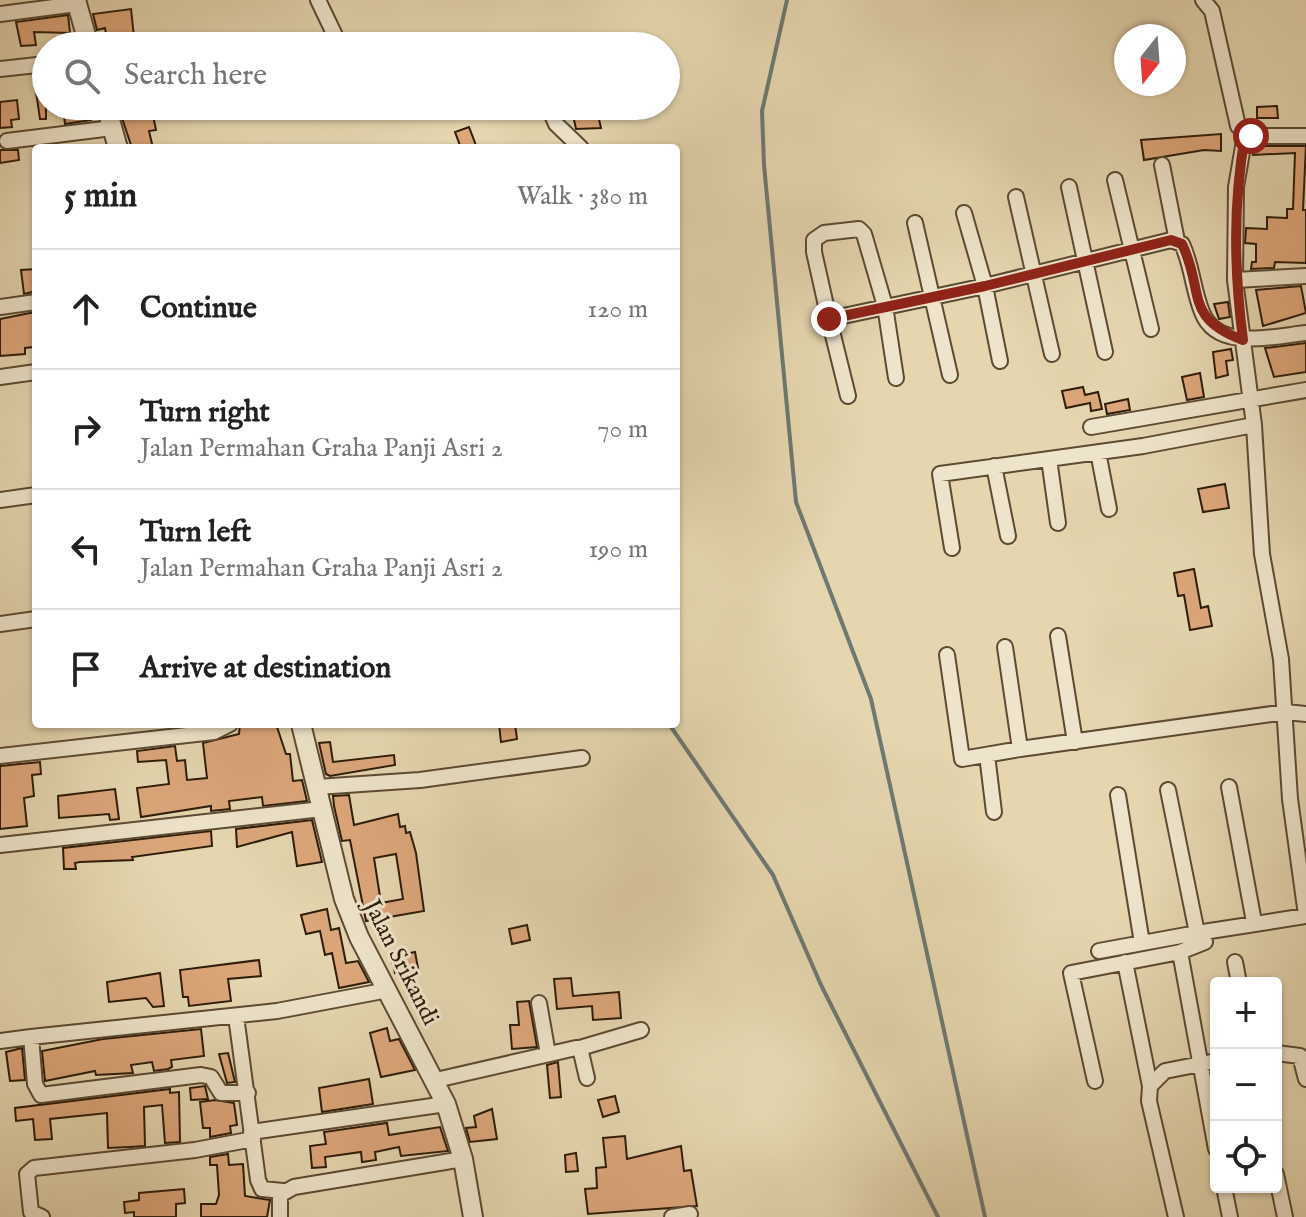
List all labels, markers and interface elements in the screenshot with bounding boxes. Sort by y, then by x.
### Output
north arrow [1114,24,1186,96]
search box [32,32,680,120]
icon: search [60,54,104,98]
text: Search here [124,57,267,95]
route start [1233,118,1269,154]
text: 5 min [64,175,137,218]
text: Walk · 380 m [517,180,648,213]
icon: ahead [64,287,108,331]
text: Continue [140,290,257,328]
text: 120 m [588,293,648,326]
route end [811,301,847,337]
text: Turn right [140,394,270,432]
icon: right [64,407,108,451]
text: 70 m [597,413,648,446]
text: Jalan Permahan Graha Panji Asri 2 [140,432,503,465]
text: Turn left [140,514,251,552]
icon: left [64,527,108,571]
text: 190 m [588,533,648,566]
text: Jalan Permahan Graha Panji Asri 2 [140,552,503,585]
icon: arrive [64,647,108,691]
text: Arrive at destination [140,650,391,688]
street label: Jalan Srikandi [354,892,446,1031]
map controls [1210,977,1282,1193]
button: + [1210,977,1282,1049]
button: − [1210,1049,1282,1121]
button: locate [1210,1121,1282,1193]

